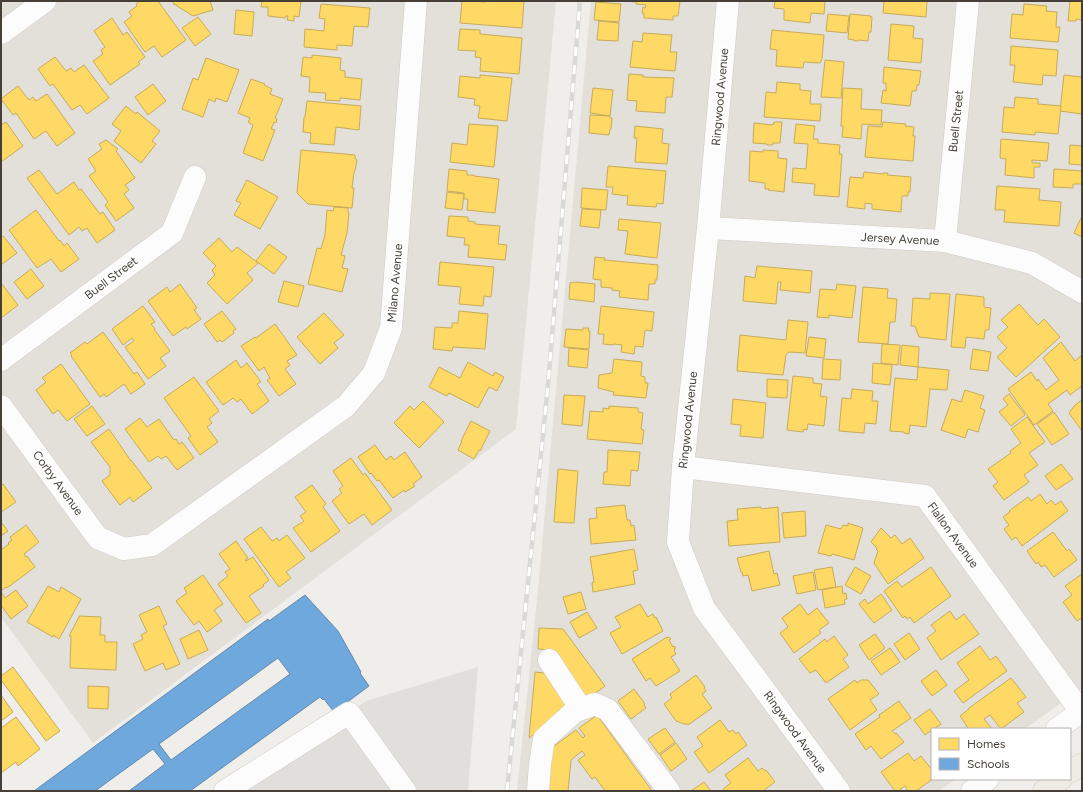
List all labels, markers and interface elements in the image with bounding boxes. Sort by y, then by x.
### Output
street label: Ringwood Avenue [709,47,731,146]
street label: Buell Street [946,89,966,153]
street label: Jersey Avenue [860,230,940,248]
street label: Milano Avenue [385,243,405,323]
street label: Buell Street [82,253,141,302]
street label: Ringwood Avenue [676,370,700,469]
street label: Corby Avenue [30,448,86,518]
street label: Flallon Avenue [924,499,982,571]
street label: Ringwood Avenue [761,688,830,776]
legend [931,728,1071,780]
text: Homes [967,737,1006,751]
text: Schools [967,757,1010,771]

